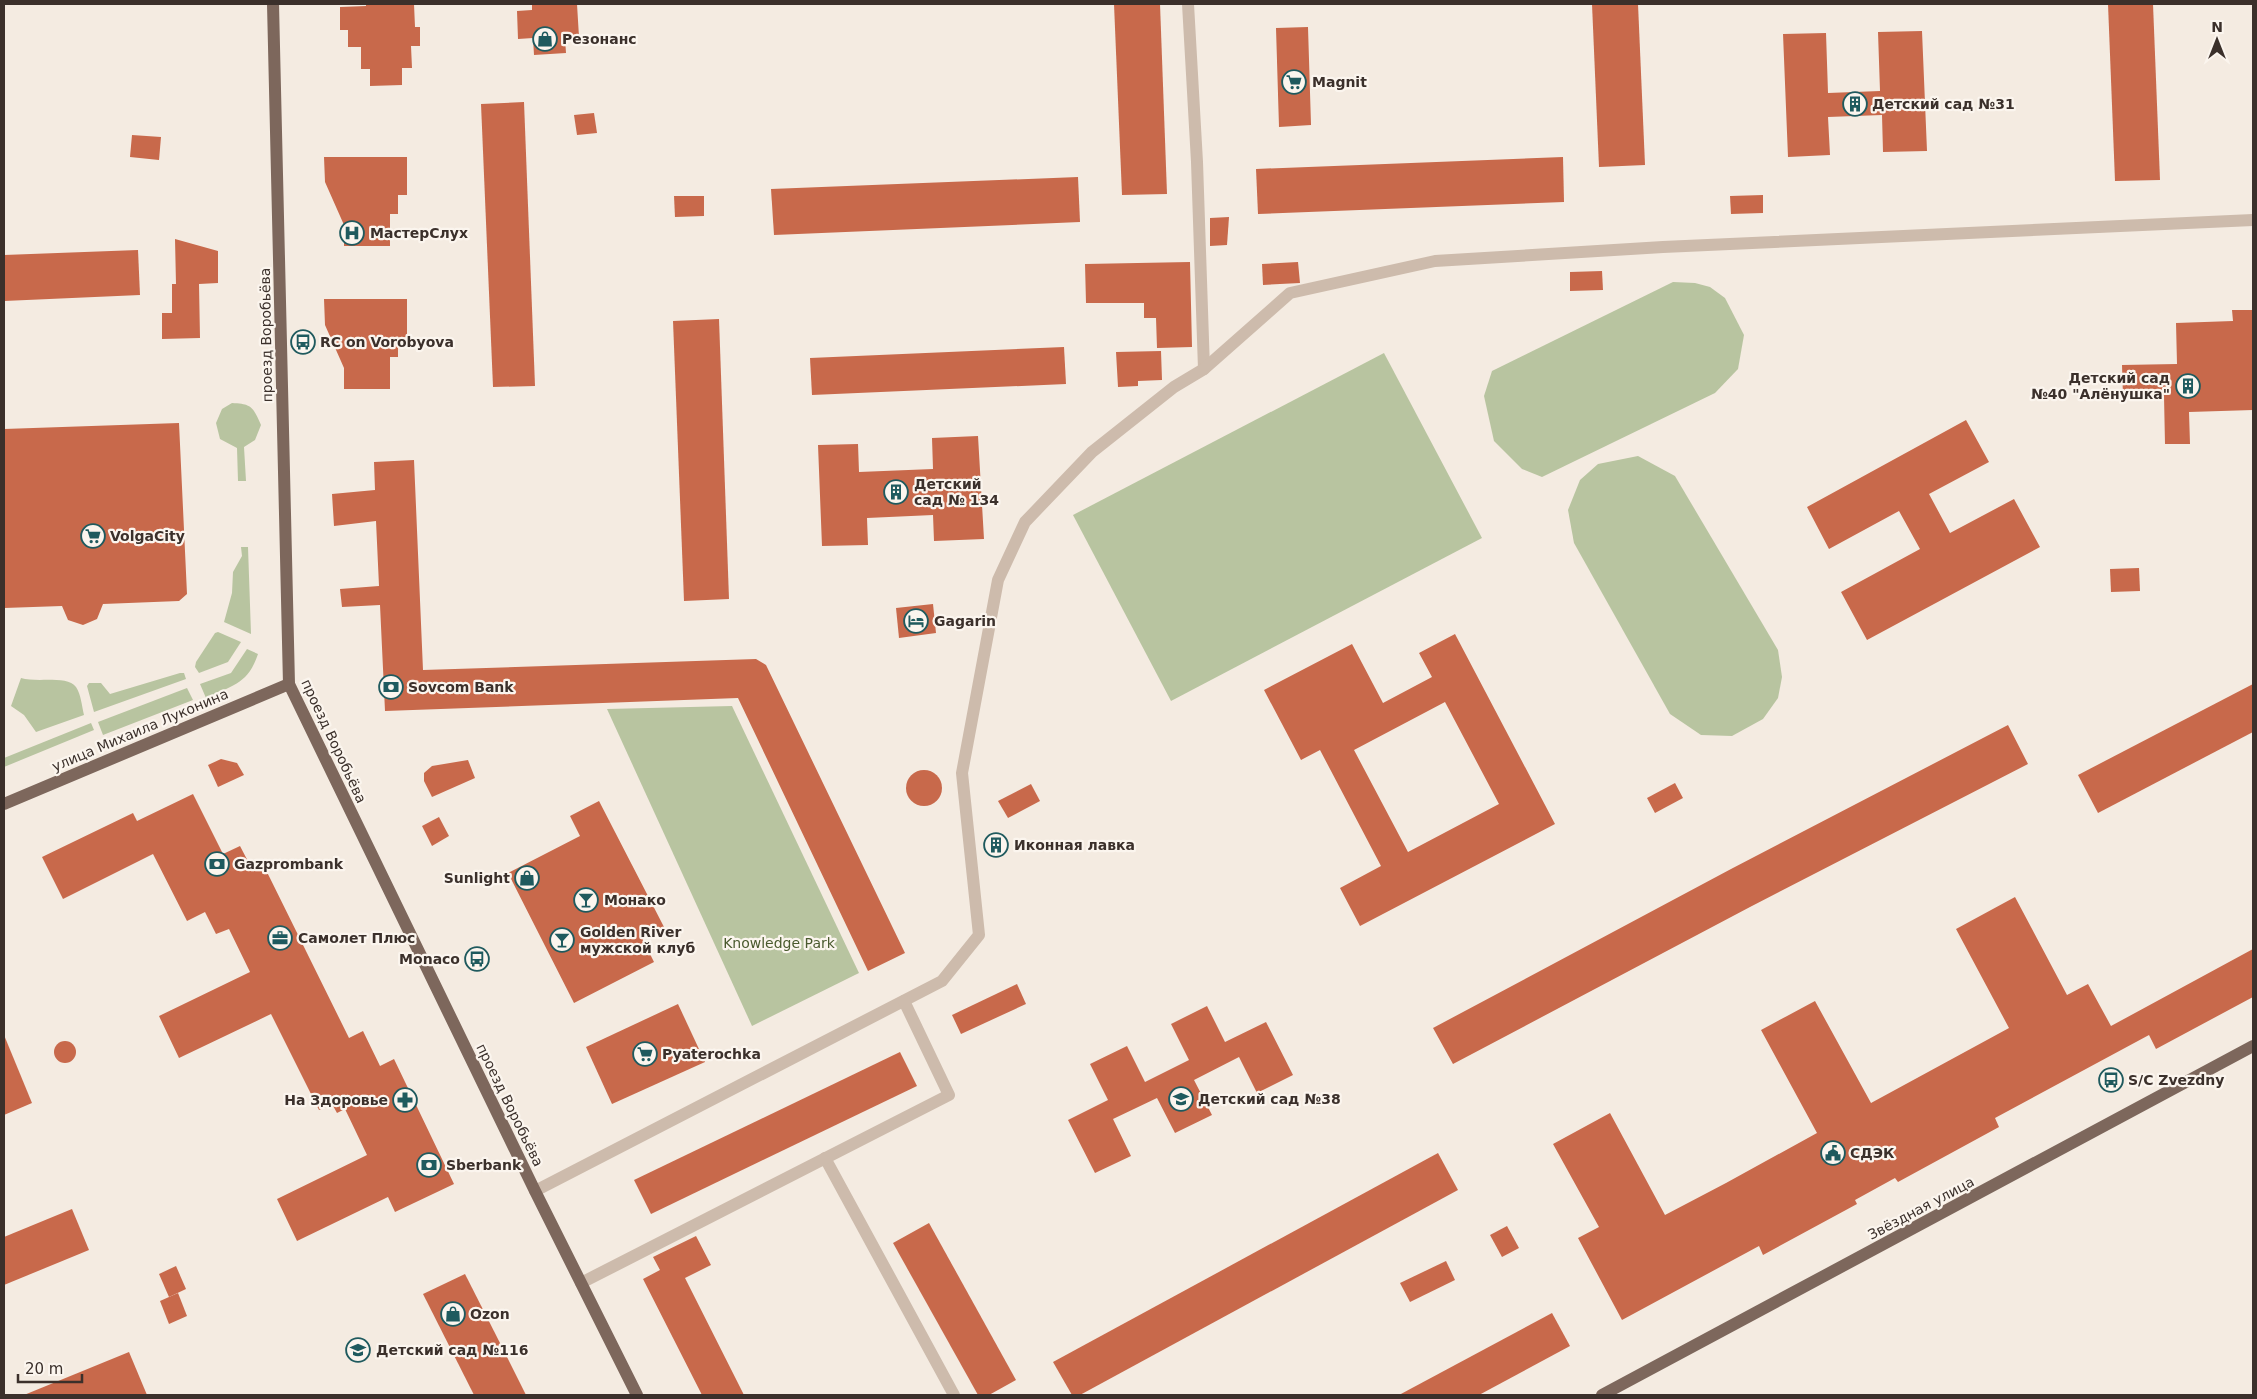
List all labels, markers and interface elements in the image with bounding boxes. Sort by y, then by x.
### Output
north arrow [2192,15,2242,65]
text: N [2211,19,2223,35]
shop icon: Резонанс [532,26,558,52]
place label: Резонанс [562,31,637,47]
supermarket icon: Magnit [1281,69,1307,95]
place label: Magnit [1312,74,1367,90]
building icon: Детский сад №31 [1842,91,1868,117]
place label: Детский сад №31 [1872,96,2015,112]
hospital icon: МастерСлух [339,220,365,246]
place label: МастерСлух [370,225,468,241]
street label: проезд Воробьёва [257,267,275,403]
bus stop icon: RC on Vorobyova [290,329,316,355]
place label: RC on Vorobyova [320,334,454,350]
place label: Детский сад №40 "Алёнушка" [2031,370,2170,402]
building icon: Детский сад №40 "Алёнушка" [2175,373,2201,399]
place label: Детский сад № 134 [914,476,999,508]
building icon: Детский сад № 134 [883,479,909,505]
supermarket icon: VolgaCity [80,523,106,549]
place label: VolgaCity [110,528,185,544]
hotel icon: Gagarin [903,608,929,634]
place label: Gagarin [934,613,996,629]
bank icon: Sovcom Bank [378,674,404,700]
street label: проезд Воробьёва [298,677,370,805]
place label: Sovcom Bank [408,679,514,695]
street label: улица Михаила Луконина [50,686,230,774]
building icon: Иконная лавка [983,832,1009,858]
place label: Иконная лавка [1014,837,1135,853]
bank icon: Gazprombank [204,851,230,877]
place label: Gazprombank [234,856,344,872]
shop icon: Sunlight [514,865,540,891]
place label: Sunlight [444,870,510,886]
bar icon: Монако [573,887,599,913]
place label: Монако [604,892,666,908]
place label: Golden River мужской клуб [580,924,695,956]
office icon: Самолет Плюс [267,925,293,951]
bar icon: Golden River мужской клуб [549,927,575,953]
place label: Самолет Плюс [298,930,415,946]
park label: Knowledge Park [723,935,836,951]
bus stop icon: Monaco [464,946,490,972]
place label: Monaco [399,951,460,967]
street label: проезд Воробьёва [473,1041,547,1169]
supermarket icon: Pyaterochka [632,1041,658,1067]
place label: Pyaterochka [662,1046,761,1062]
bus stop icon: S/C Zvezdny [2098,1067,2124,1093]
place label: S/C Zvezdny [2128,1072,2224,1088]
school or university icon: Детский сад №38 [1168,1086,1194,1112]
pharmacy icon: На Здоровье [392,1087,418,1113]
place label: Детский сад №38 [1198,1091,1341,1107]
place label: На Здоровье [284,1092,388,1108]
public building icon: СДЭК [1820,1140,1846,1166]
place label: СДЭК [1850,1145,1895,1161]
bank icon: Sberbank [416,1152,442,1178]
place label: Sberbank [446,1157,522,1173]
street label: Звёздная улица [1865,1173,1977,1243]
shop icon: Ozon [440,1301,466,1327]
place label: Ozon [470,1306,510,1322]
school or university icon: Детский сад №116 [345,1337,371,1363]
place label: Детский сад №116 [376,1342,528,1358]
scale bar [18,1352,81,1384]
text: 20 m [25,1360,63,1378]

